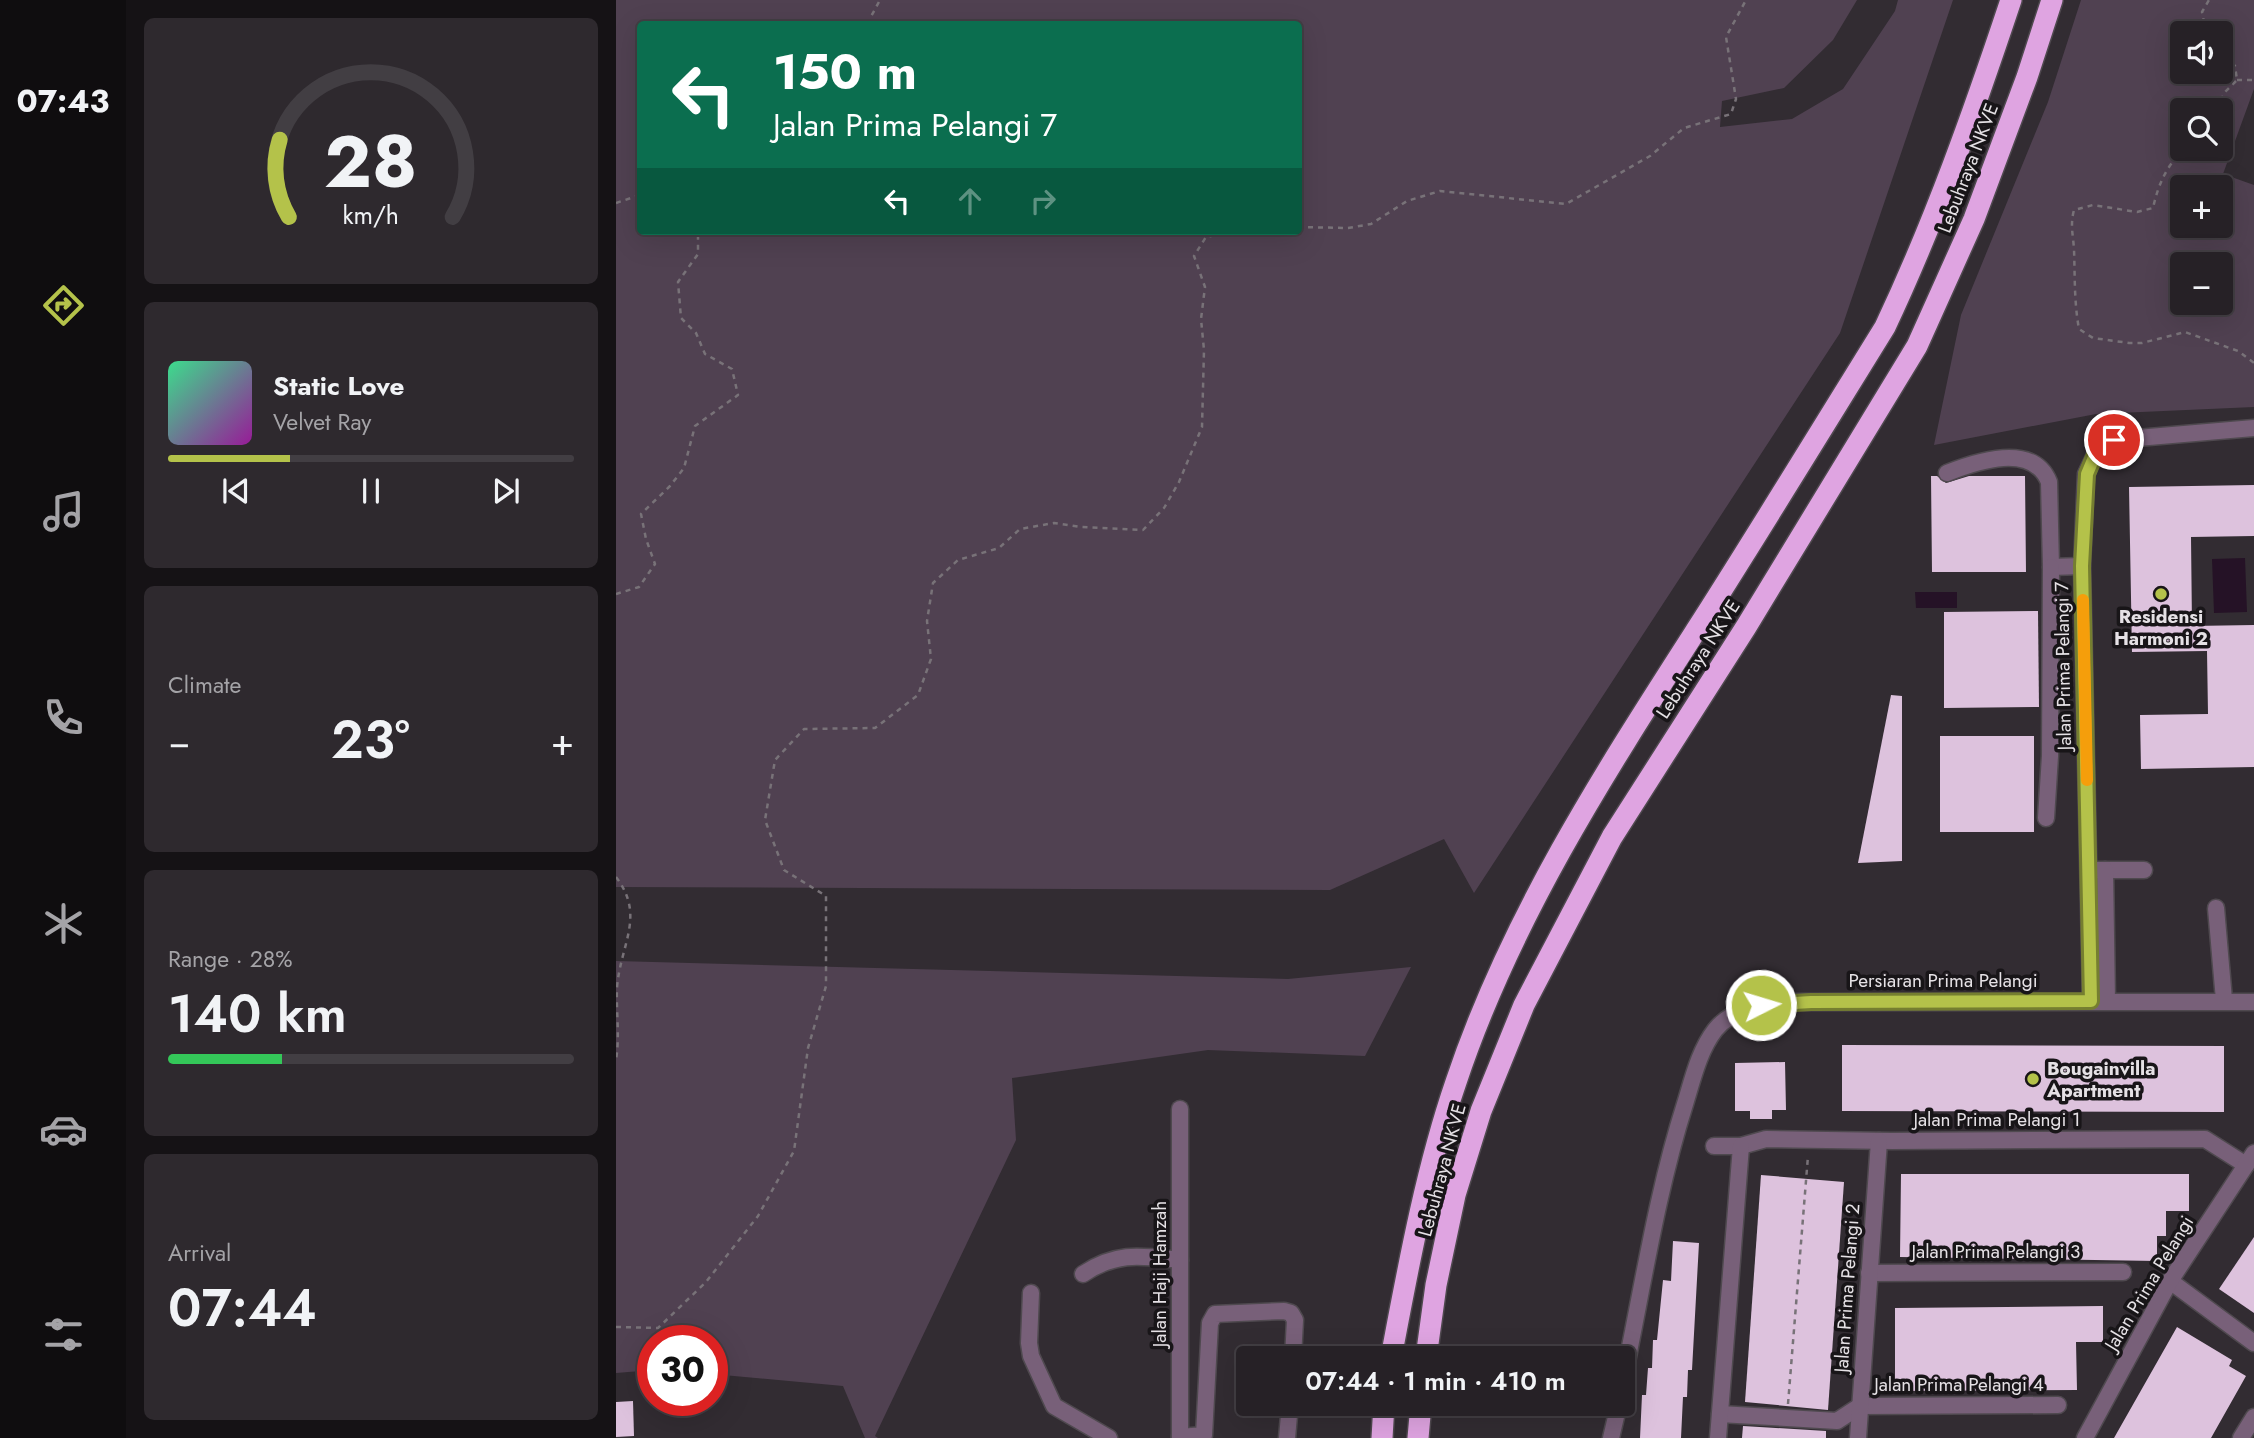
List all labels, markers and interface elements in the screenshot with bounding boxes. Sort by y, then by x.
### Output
map controls [2170,21,2233,315]
button: sound [2170,21,2233,84]
text: 150 m [773,37,917,107]
icon: left [658,49,749,140]
text: 07:43 [17,78,110,124]
button: search [2170,98,2233,161]
street label: Lebuhraya NKVE [1931,99,2005,237]
text: Jalan Prima Pelangi 7 [773,102,1057,148]
text: 28 [324,109,418,214]
button: + [2170,175,2233,238]
icon: left [878,182,916,220]
icon: ahead [951,182,989,220]
icon: right [1024,182,1062,220]
text: km/h [343,197,399,233]
button: − [2170,252,2233,315]
icon: directions [39,281,88,330]
text: Static Love [273,367,405,405]
text: Velvet Ray [273,405,371,439]
pin [2084,410,2144,470]
icon: arrive [2095,421,2133,459]
icon: previous [217,472,255,510]
icon: pause [352,472,390,510]
icon: next [487,472,525,510]
icon: music [39,487,88,536]
street label: Jalan Prima Pelangi 7 [2048,581,2078,754]
marker: Residensi Harmoni 2 [2153,586,2169,602]
street label: Lebuhraya NKVE [1649,594,1747,724]
place label: Residensi Harmoni 2 [2114,603,2208,652]
text: Climate [168,668,241,702]
icon: phone [39,693,88,742]
text: 23° [331,702,410,778]
text: − [168,714,190,769]
text: + [551,714,574,769]
icon: climate [39,899,88,948]
text: Range · 28% [168,942,293,976]
street label: Persiaran Prima Pelangi [1848,967,2038,994]
position arrow [1724,968,1798,1042]
text: 140 km [168,976,347,1052]
place label: Bougainvilla Apartment [2046,1055,2155,1104]
marker: Bougainvilla Apartment [2025,1071,2041,1087]
street label: Lebuhraya NKVE [1411,1100,1473,1240]
icon: car [39,1105,88,1154]
street label: Jalan Prima Pelangi 1 [1910,1106,2081,1133]
street label: Jalan Haji Hamzah [1146,1201,1173,1350]
street label: Jalan Prima Pelangi 2 [1827,1203,1866,1376]
street label: Jalan Prima Pelangi [2097,1211,2200,1358]
text: Arrival [168,1236,231,1270]
street label: Jalan Prima Pelangi 3 [1909,1238,2081,1265]
text: 07:44 [168,1270,317,1346]
icon: filters [39,1310,88,1359]
speed limit sign: 30 [637,1325,728,1416]
text: 07:44 · 1 min · 410 m [1305,1362,1566,1400]
street label: Jalan Prima Pelangi 4 [1871,1371,2044,1398]

